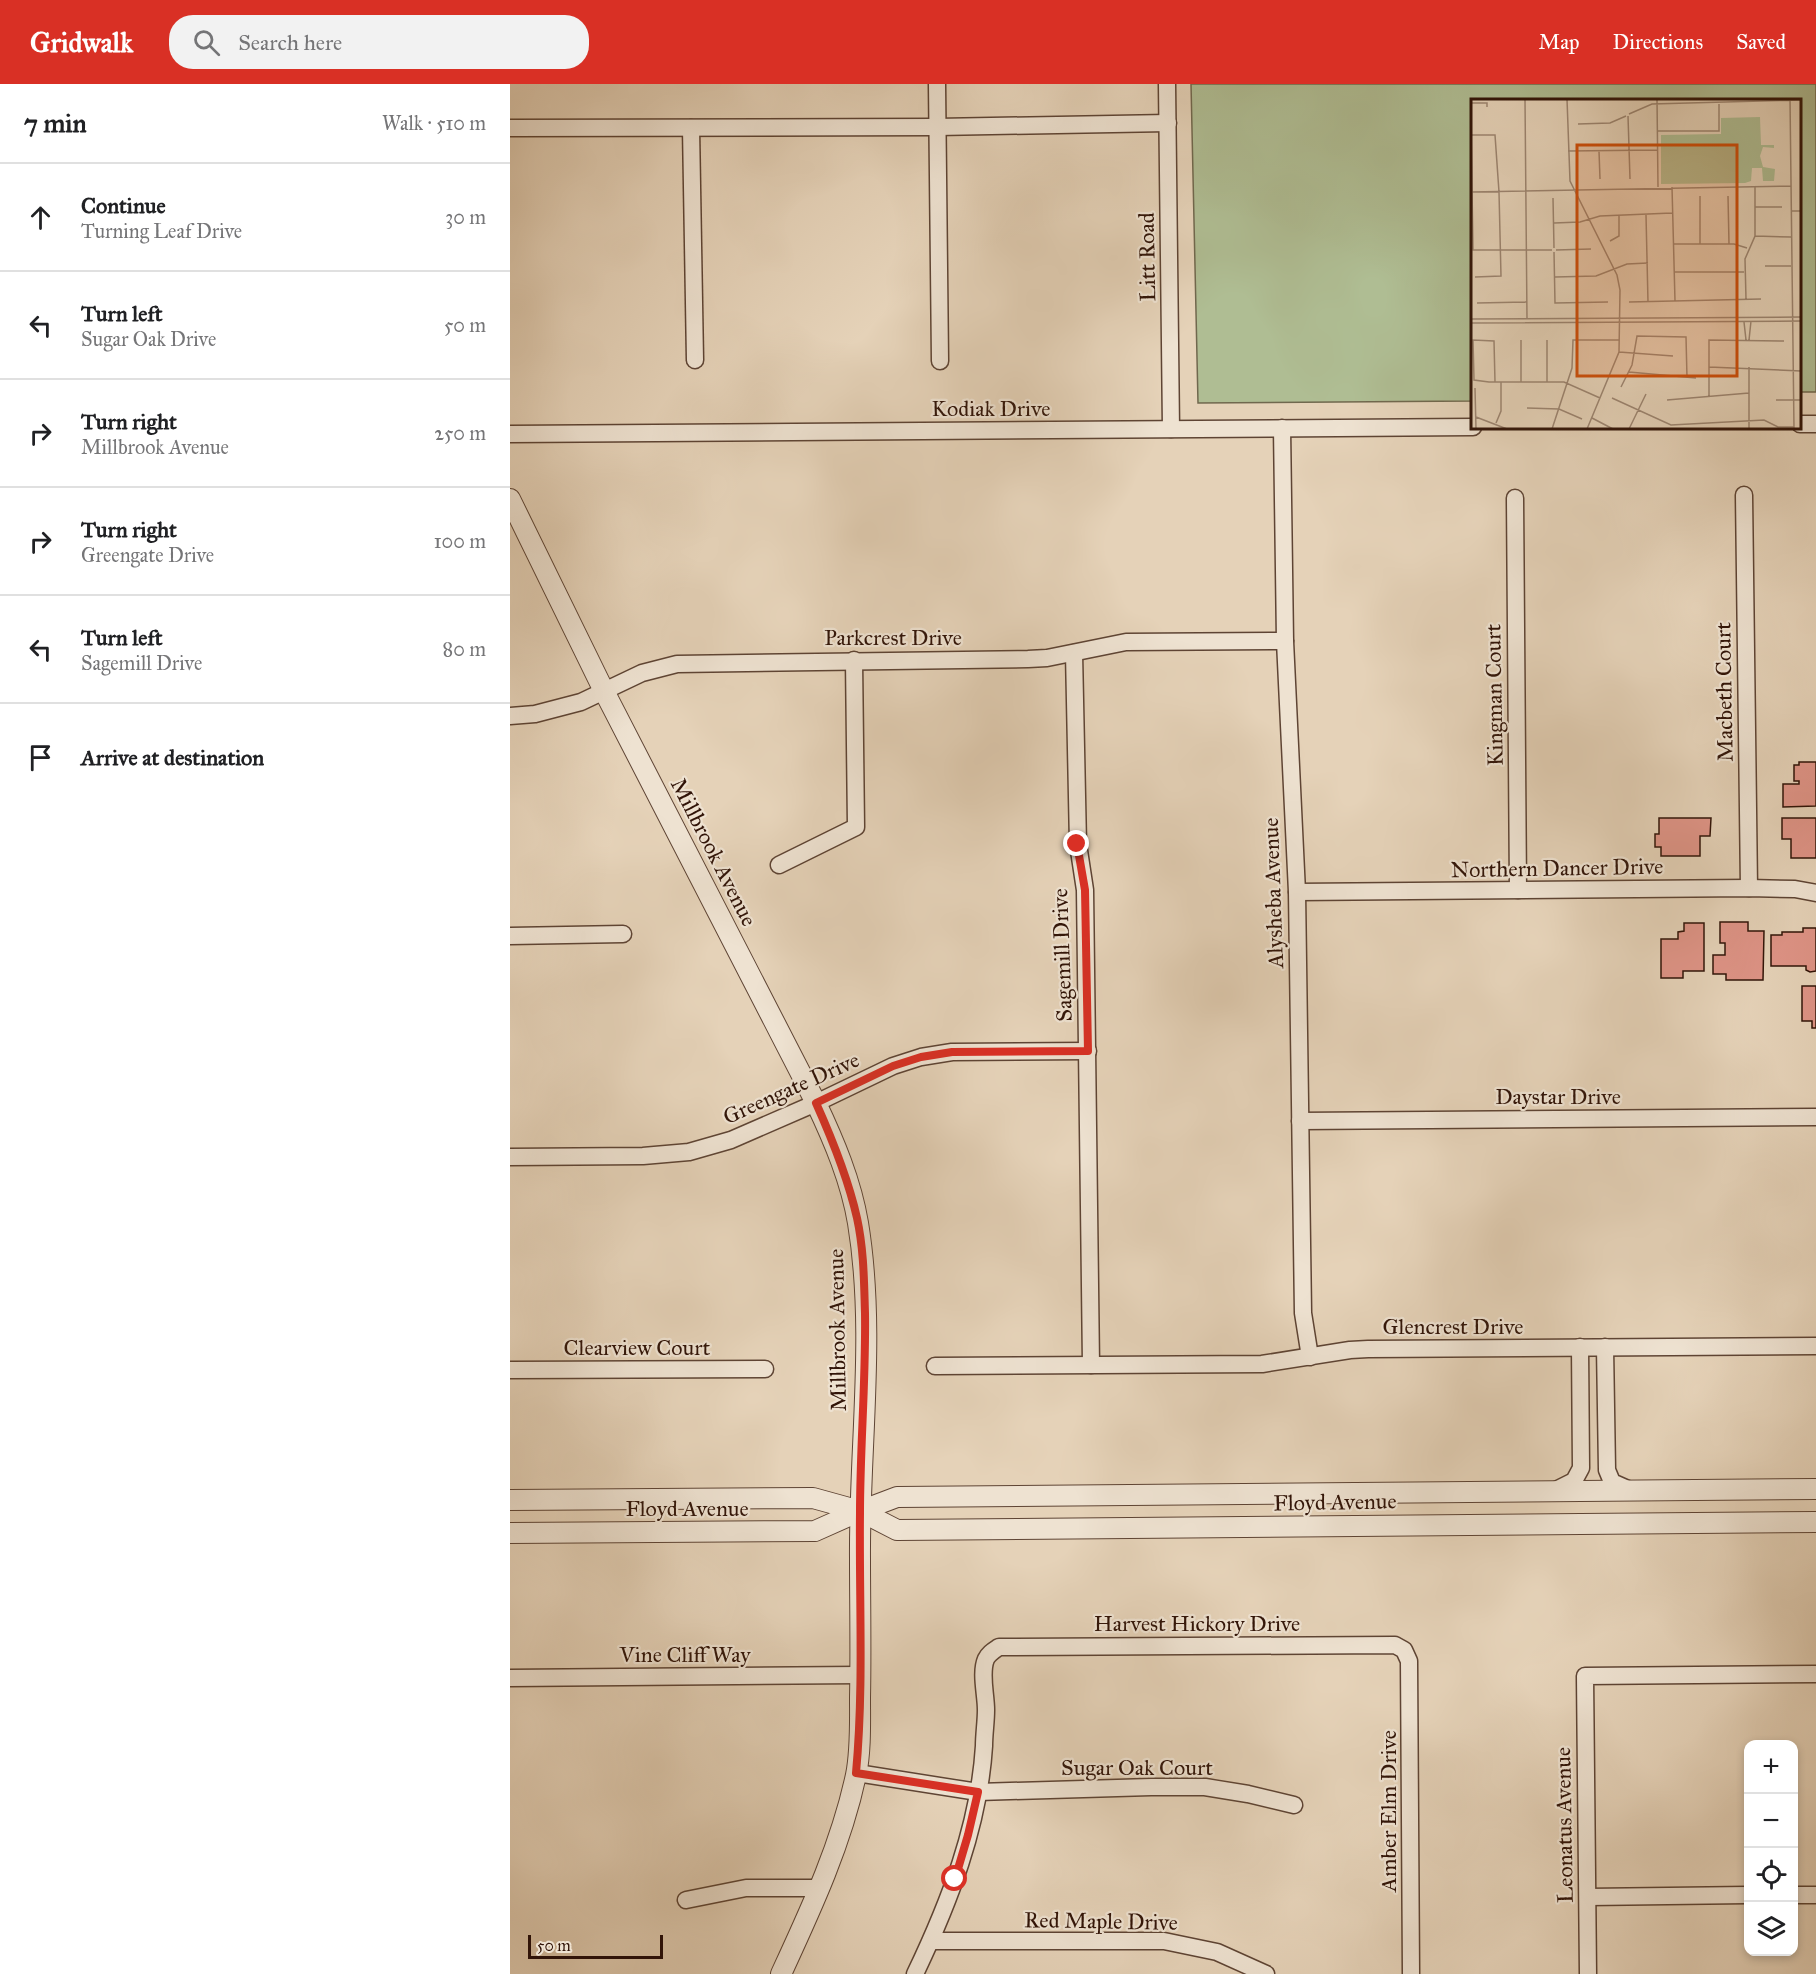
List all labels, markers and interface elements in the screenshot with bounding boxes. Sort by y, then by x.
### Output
search box [169,15,589,69]
text: Gridwalk [30,25,133,60]
icon: search [190,26,223,59]
text: Search here [238,29,342,56]
text: Map [1539,29,1580,55]
text: Directions [1613,29,1703,55]
text: Saved [1736,29,1786,55]
inset map [1471,99,1801,429]
text: 7 min [24,107,87,139]
text: Walk · 510 m [382,111,486,135]
text: Continue [81,192,166,219]
icon: ahead [24,201,57,234]
text: 30 m [445,205,486,229]
street label: Litt Road [1133,212,1161,302]
text: Turning Leaf Drive [81,219,242,243]
text: Turn left [81,300,163,327]
icon: left [24,309,57,342]
text: 50 m [444,313,486,337]
text: Sugar Oak Drive [81,327,216,351]
street label: Kodiak Drive [932,395,1050,422]
text: Turn right [81,408,177,435]
icon: right [24,417,57,450]
text: 250 m [434,421,486,445]
text: Millbrook Avenue [81,435,229,459]
text: Turn right [81,516,177,543]
icon: right [24,525,57,558]
text: 100 m [434,529,486,553]
text: Greengate Drive [81,543,214,567]
street label: Macbeth Court [1709,622,1739,762]
street label: Kingman Court [1479,623,1509,766]
text: Turn left [81,624,163,651]
street label: Parkcrest Drive [824,624,962,651]
icon: left [24,633,57,666]
text: 80 m [443,637,486,661]
text: Sagemill Drive [81,651,202,675]
icon: arrive [24,741,57,774]
text: Arrive at destination [81,744,264,771]
street label: Millbrook Avenue [665,773,763,931]
street label: Alysheba Avenue [1257,817,1289,970]
route end [1063,830,1089,856]
street label: Northern Dancer Drive [1450,853,1664,883]
street label: Sagemill Drive [1046,888,1078,1022]
street label: Greengate Drive [719,1046,863,1130]
street label: Daystar Drive [1495,1083,1621,1110]
street label: Millbrook Avenue [822,1248,852,1412]
street label: Glencrest Drive [1383,1313,1523,1340]
street label: Clearview Court [564,1334,711,1361]
street label: Floyd Avenue [1273,1487,1397,1517]
street label: Floyd Avenue [625,1495,749,1522]
street label: Harvest Hickory Drive [1094,1610,1300,1637]
street label: Vine Cliff Way [618,1641,751,1668]
street label: Amber Elm Drive [1375,1730,1402,1893]
map controls [1744,1740,1798,1956]
button: + [1744,1740,1798,1794]
street label: Leonatus Avenue [1549,1747,1579,1903]
street label: Sugar Oak Court [1061,1754,1213,1781]
button: − [1744,1794,1798,1848]
button: locate [1744,1848,1798,1902]
route start [941,1865,967,1891]
button: layers [1744,1902,1798,1956]
street label: Red Maple Drive [1024,1906,1178,1936]
scale bar [528,1932,663,1960]
text: 50 m [537,1936,571,1955]

